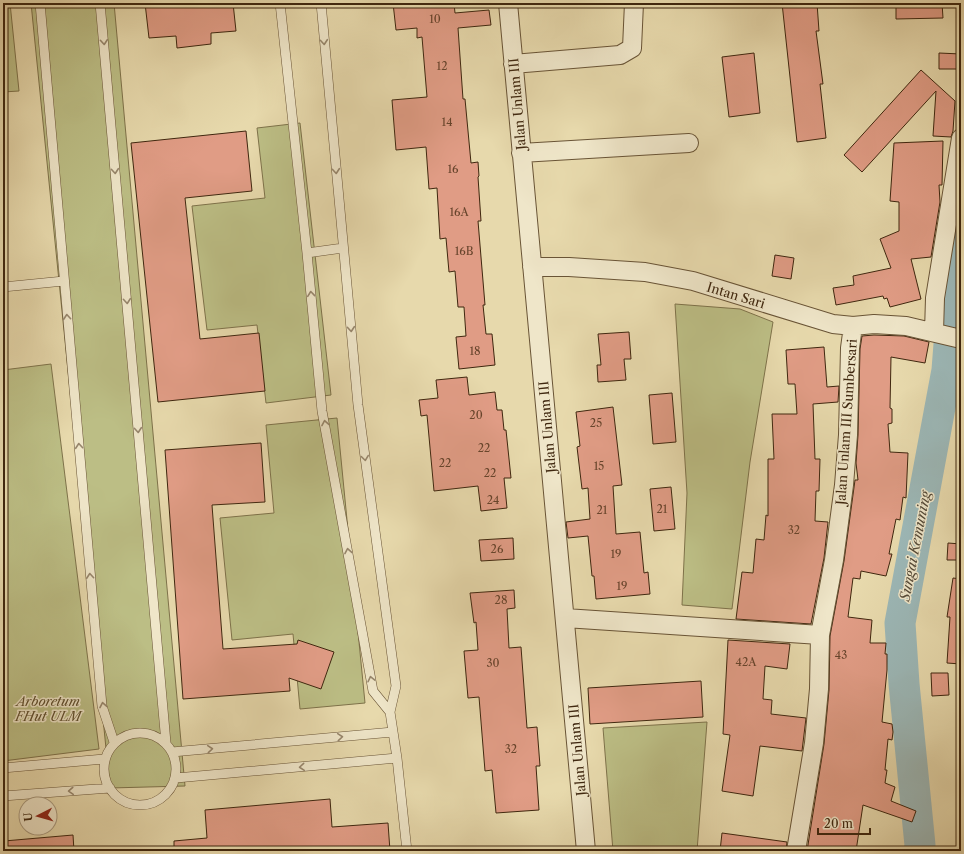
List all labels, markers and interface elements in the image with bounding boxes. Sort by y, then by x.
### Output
house number: 10 [429,12,441,26]
one-way arrow [99,39,108,45]
one-way arrow [320,39,329,45]
street label: Jalan Unlam III [505,57,529,153]
house number: 12 [437,59,447,73]
house number: 14 [442,115,452,129]
house number: 16 [447,162,459,176]
one-way arrow [111,168,120,174]
one-way arrow [332,168,341,174]
house number: 16A [449,205,469,219]
house number: 16B [455,244,474,258]
street label: Intan Sari [705,279,767,311]
one-way arrow [307,291,316,297]
one-way arrow [122,298,131,304]
one-way arrow [63,314,72,320]
one-way arrow [346,326,355,332]
street label: Jalan Unlam III Sumbersari [832,338,860,508]
house number: 18 [469,344,481,358]
street label: Jalan Unlam III [535,380,559,476]
house number: 20 [469,408,483,422]
house number: 25 [590,416,602,430]
one-way arrow [321,420,329,426]
one-way arrow [134,427,143,433]
house number: 22 [478,441,490,455]
one-way arrow [74,443,83,449]
one-way arrow [360,455,369,461]
house number: 22 [439,456,451,470]
house number: 15 [594,459,604,473]
house number: 22 [484,466,496,480]
water label: Sungai Kemuning [895,488,935,604]
house number: 24 [487,493,499,507]
house number: 21 [657,502,668,516]
house number: 21 [597,503,608,517]
house number: 32 [788,523,800,537]
house number: 26 [491,542,504,556]
house number: 19 [610,547,622,561]
one-way arrow [344,548,353,554]
one-way arrow [86,573,95,579]
house number: 19 [616,579,628,593]
house number: 28 [495,593,507,607]
house number: 43 [835,648,847,662]
house number: 42A [736,655,757,669]
house number: 30 [486,656,500,670]
one-way arrow [367,676,375,682]
park label: Arboretum FHut ULM [14,693,83,724]
one-way arrow [99,702,108,708]
street label: Jalan Unlam III [565,703,589,799]
one-way arrow [337,733,343,742]
house number: 32 [505,742,517,756]
one-way arrow [207,744,213,753]
one-way arrow [299,762,306,771]
one-way arrow [68,787,74,796]
north arrow [18,796,58,836]
scale bar [818,810,870,836]
text: U [21,812,35,822]
text: 20 m [824,816,853,831]

